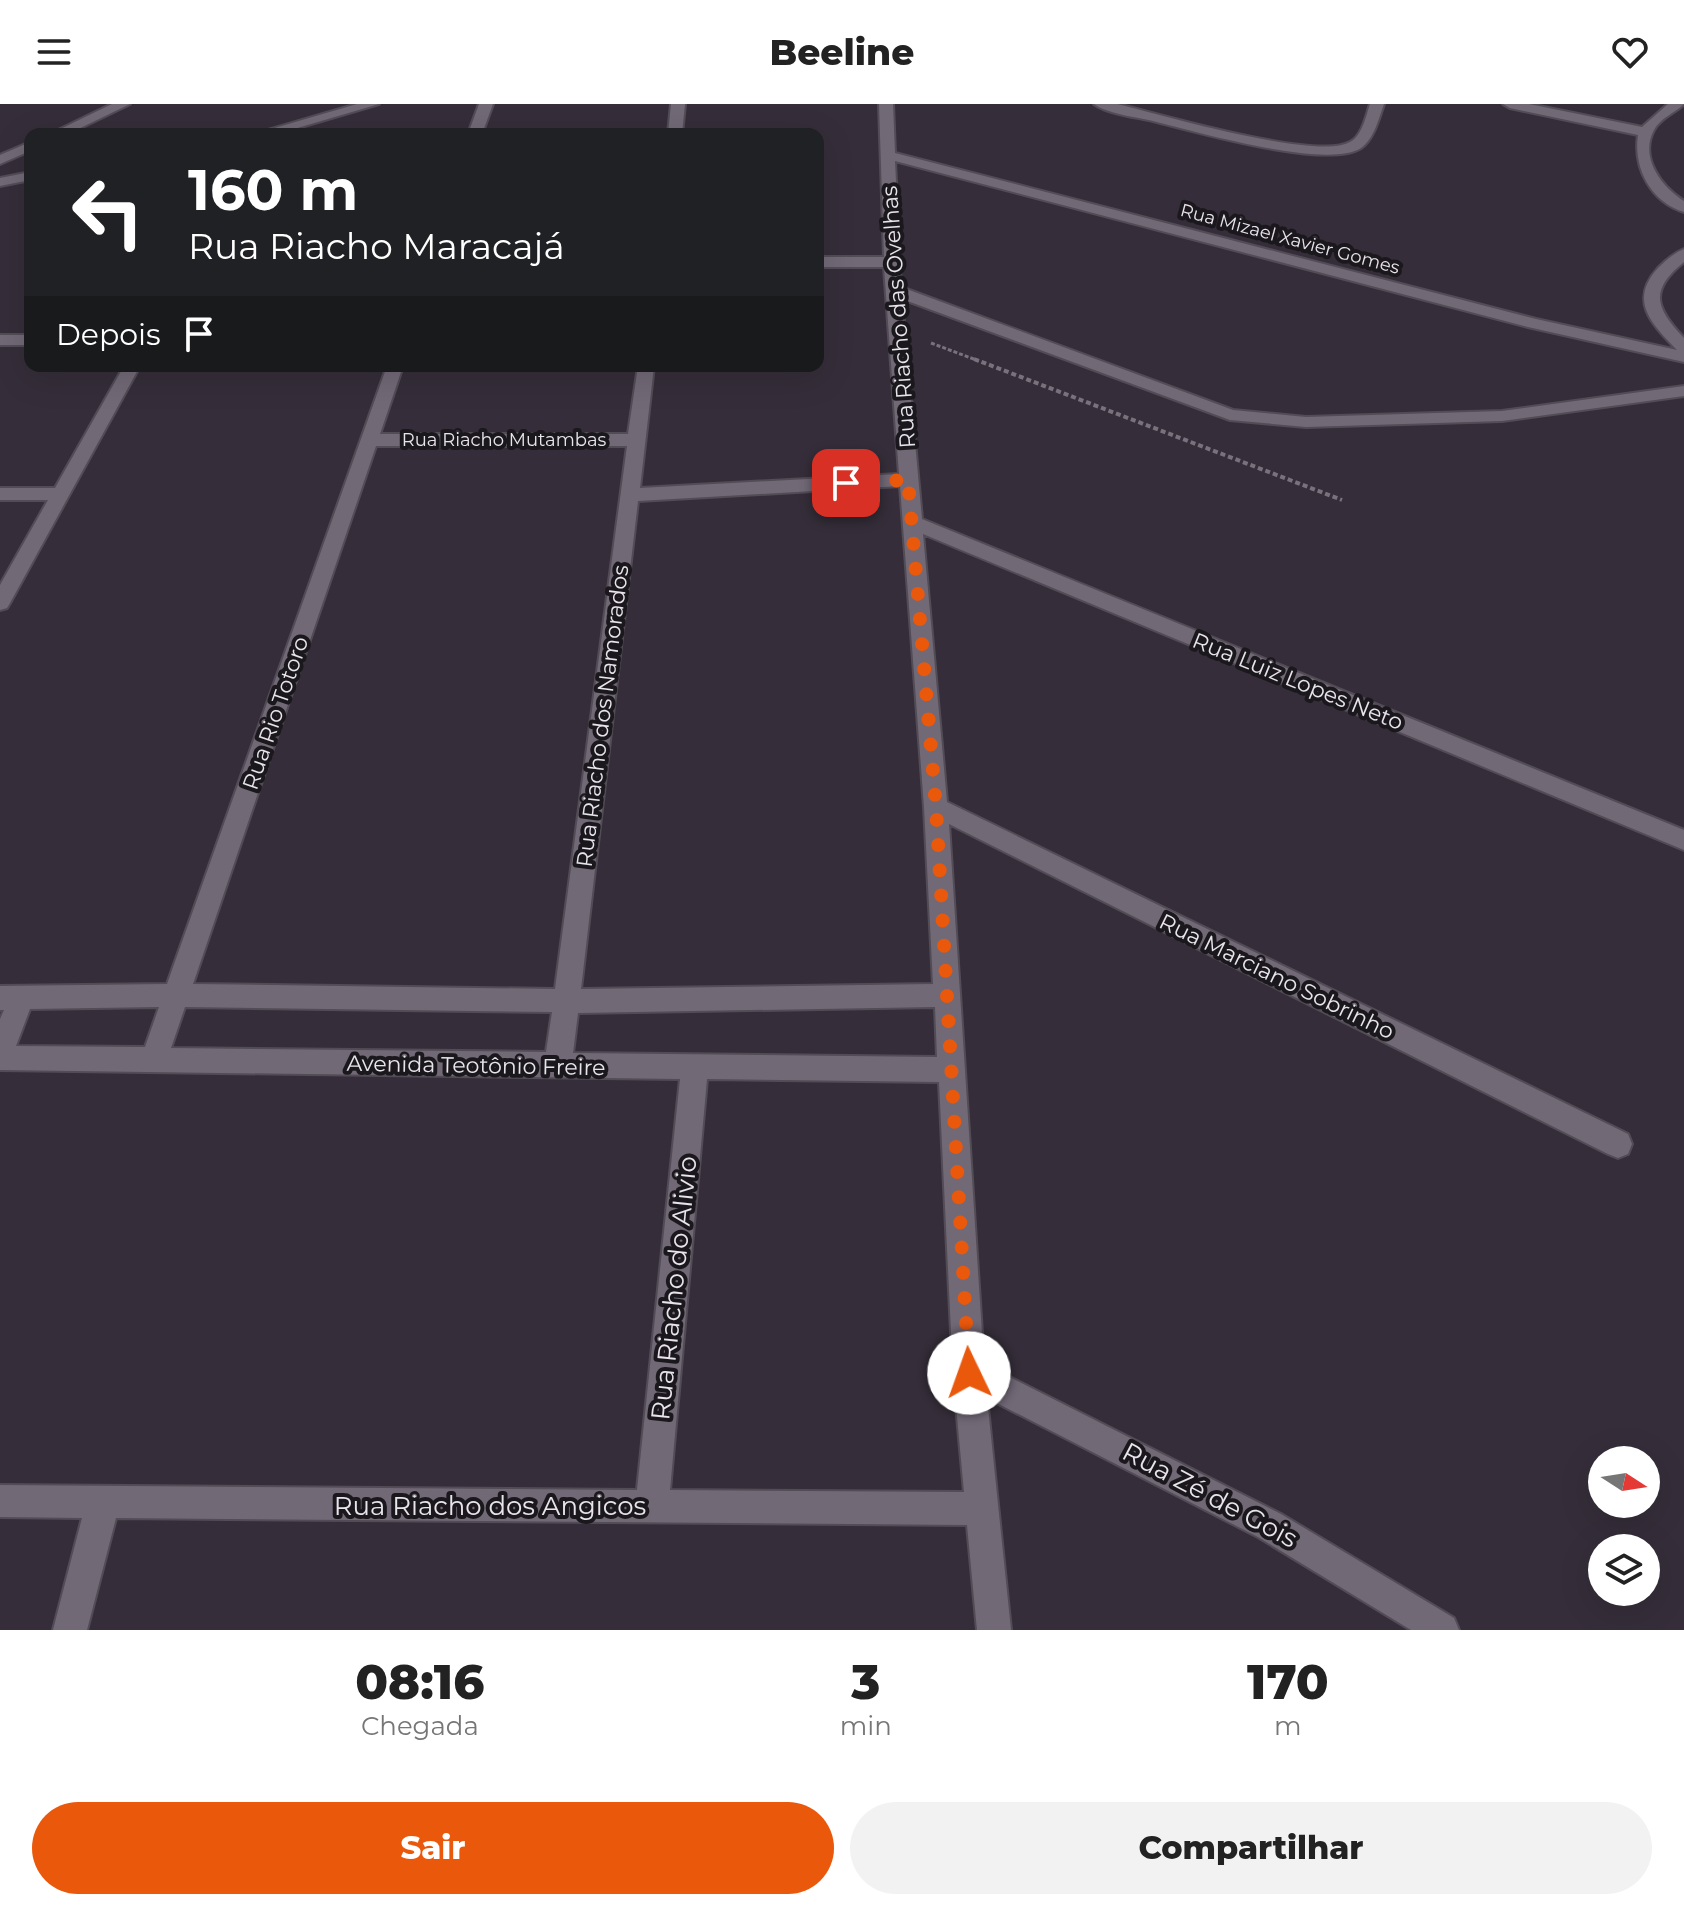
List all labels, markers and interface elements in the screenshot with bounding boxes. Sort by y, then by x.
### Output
icon: menu [32,30,76,74]
text: Beeline [770,30,914,74]
icon: heart [1608,30,1652,74]
text: 160 m [188,156,358,224]
icon: left [56,160,160,264]
street label: Rua Riacho das Ovelhas [876,185,921,449]
street label: Rua Mizael Xavier Gomes [1178,199,1402,279]
text: Rua Riacho Maracajá [188,224,565,268]
icon: arrive [177,312,221,356]
text: Depois [56,316,161,353]
street label: Rua Riacho Mutambas [402,429,607,451]
pin [812,449,880,517]
icon: arrive [824,461,868,505]
street label: Rua Riacho dos Namorados [571,563,634,869]
street label: Rua Luiz Lopes Neto [1189,627,1407,736]
street label: Rua Rio Totoro [237,633,314,794]
street label: Rua Marciano Sobrinho [1155,908,1399,1045]
street label: Avenida Teotônio Freire [346,1050,606,1081]
street label: Rua Riacho do Alivio [644,1154,704,1422]
position arrow [927,1331,1011,1415]
street label: Rua Zé de Gois [1117,1435,1303,1555]
north arrow [1588,1446,1660,1518]
map controls [1588,1446,1660,1606]
street label: Rua Riacho dos Angicos [334,1490,646,1522]
button: layers [1588,1534,1660,1606]
text: 08:16 [355,1653,484,1711]
text: 3 [851,1653,880,1711]
text: 170 [1247,1653,1329,1711]
text: Chegada [361,1710,479,1742]
text: min [840,1710,892,1742]
text: m [1274,1710,1302,1742]
button: Sair [32,1802,834,1894]
button: Compartilhar [850,1802,1652,1894]

